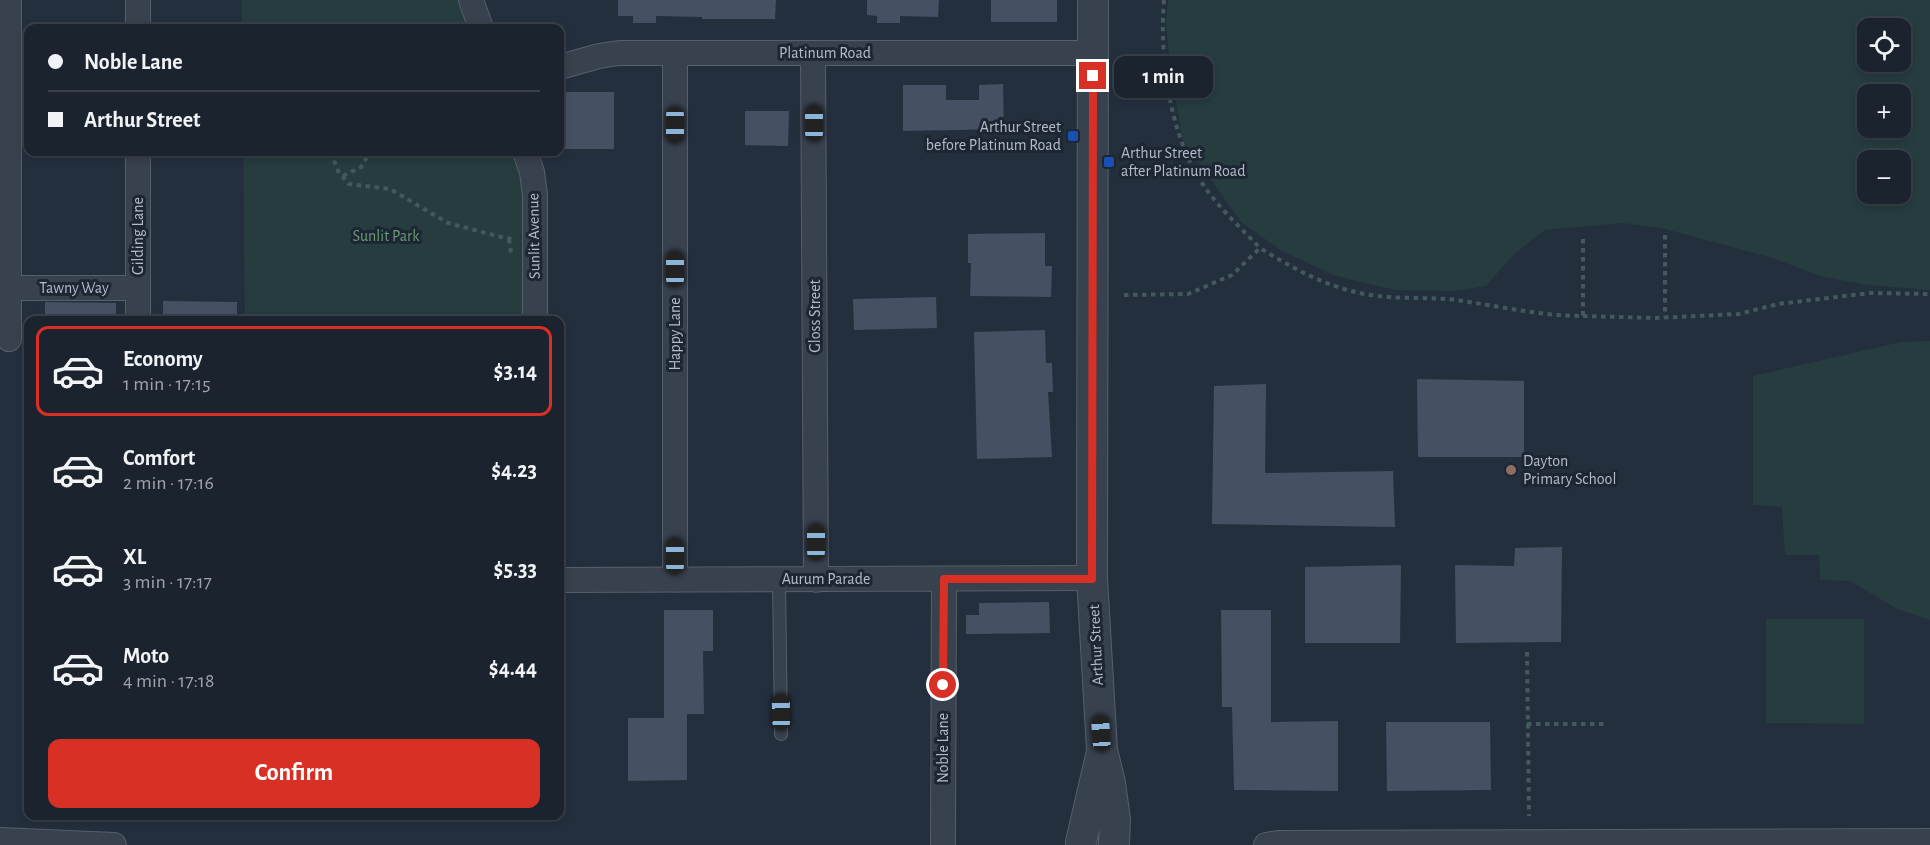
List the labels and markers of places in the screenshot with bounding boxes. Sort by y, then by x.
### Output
place label: Arthur Street before Platinum Road [926,119,1061,153]
marker: Arthur Street before Platinum Road [1066,129,1080,143]
place label: Arthur Street after Platinum Road [1121,145,1245,179]
marker: Arthur Street after Platinum Road [1102,155,1116,169]
place label: Dayton Primary School [1523,453,1616,488]
marker: Dayton Primary School [1504,463,1518,477]

